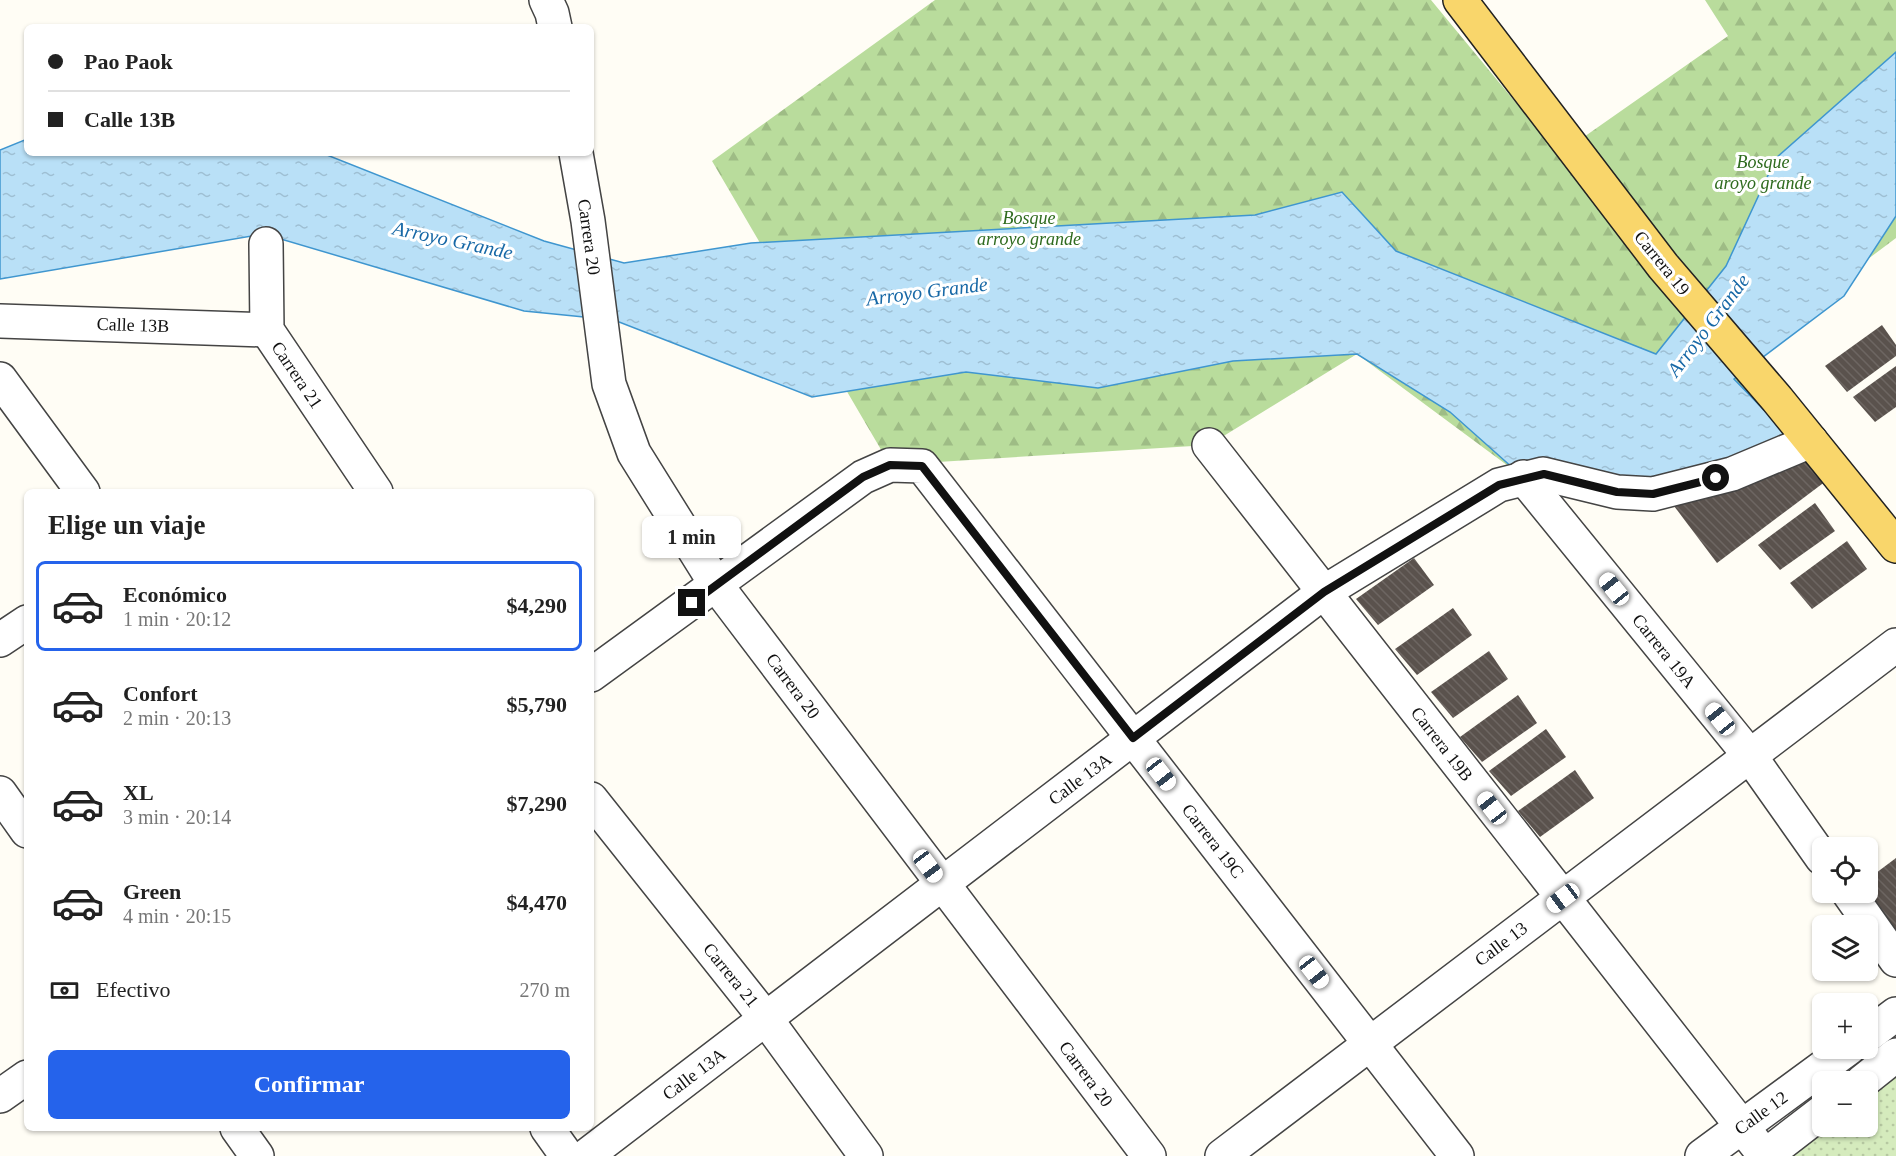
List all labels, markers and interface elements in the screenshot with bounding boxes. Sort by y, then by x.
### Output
text: Pao Paok [84,49,173,74]
text: Calle 13B [84,107,175,132]
park label: Bosque aroyo grande [1715,152,1811,193]
street label: Carrera 20 [574,198,604,276]
park label: Bosque arroyo grande [977,208,1081,249]
water label: Arroyo Grande [389,216,515,264]
street label: Carrera 19 [1630,227,1694,299]
water label: Arroyo Grande [1661,270,1754,383]
water label: Arroyo Grande [863,273,989,311]
street label: Calle 13B [96,314,170,336]
street label: Carrera 21 [267,338,327,412]
route start [1702,464,1729,491]
text: Elige un viaje [48,510,206,540]
callout: 1 min [642,516,742,558]
text: 1 min [667,526,716,548]
car [1596,569,1632,609]
icon: car [51,579,105,633]
text: Económico [123,582,227,607]
route end [678,589,705,616]
text: $4,290 [507,593,567,618]
text: 1 min · 20:12 [123,608,231,630]
street label: Carrera 19A [1628,610,1700,692]
street label: Carrera 20 [762,649,824,723]
icon: car [51,678,105,732]
text: Confort [123,681,198,706]
text: $5,790 [507,692,567,717]
car [1702,699,1738,739]
street label: Carrera 19B [1407,703,1477,785]
text: 2 min · 20:13 [123,707,231,729]
street label: Calle 13A [1045,749,1115,809]
car [1143,754,1179,794]
icon: car [51,777,105,831]
text: XL [123,780,154,805]
car [1474,788,1510,828]
text: $7,290 [507,791,567,816]
street label: Carrera 19C [1178,800,1248,882]
text: 3 min · 20:14 [123,806,231,828]
map controls [1812,837,1878,1137]
button: locate [1812,837,1878,903]
car [910,846,946,886]
icon: car [51,876,105,930]
text: Green [123,879,181,904]
car [1543,880,1583,916]
text: $4,470 [507,890,567,915]
text: 4 min · 20:15 [123,905,231,927]
button: layers [1812,915,1878,981]
street label: Calle 13 [1471,918,1531,970]
street label: Carrera 21 [699,939,763,1011]
car [1296,952,1332,992]
icon: cash [48,974,81,1007]
text: Efectivo [96,977,171,1002]
text: 270 m [519,979,570,1001]
button: + [1812,993,1878,1059]
street label: Carrera 20 [1055,1037,1117,1111]
street label: Calle 13A [659,1044,729,1104]
button: Confirmar [48,1050,570,1119]
button: − [1812,1071,1878,1137]
street label: Calle 12 [1731,1087,1791,1139]

